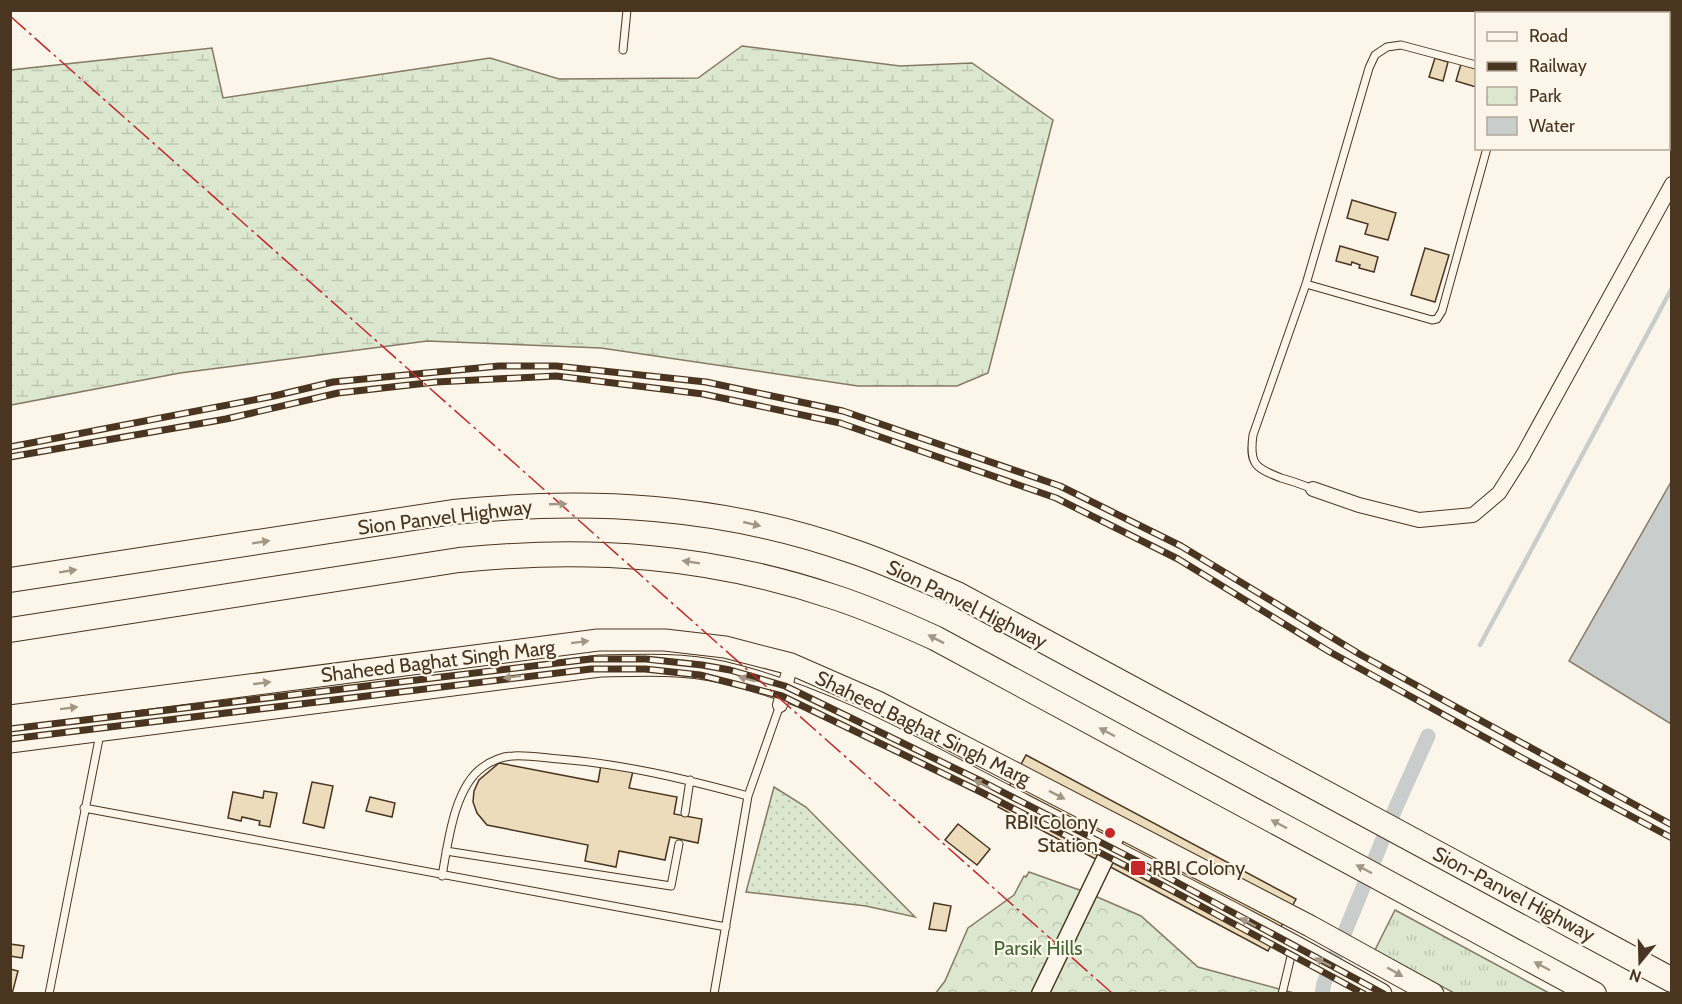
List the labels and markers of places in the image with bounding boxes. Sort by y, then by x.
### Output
place label: RBI Colony Station [1005,810,1098,857]
marker: RBI Colony Station [1103,826,1117,840]
place label: RBI Colony [1152,856,1245,880]
marker: RBI Colony [1129,859,1147,877]

